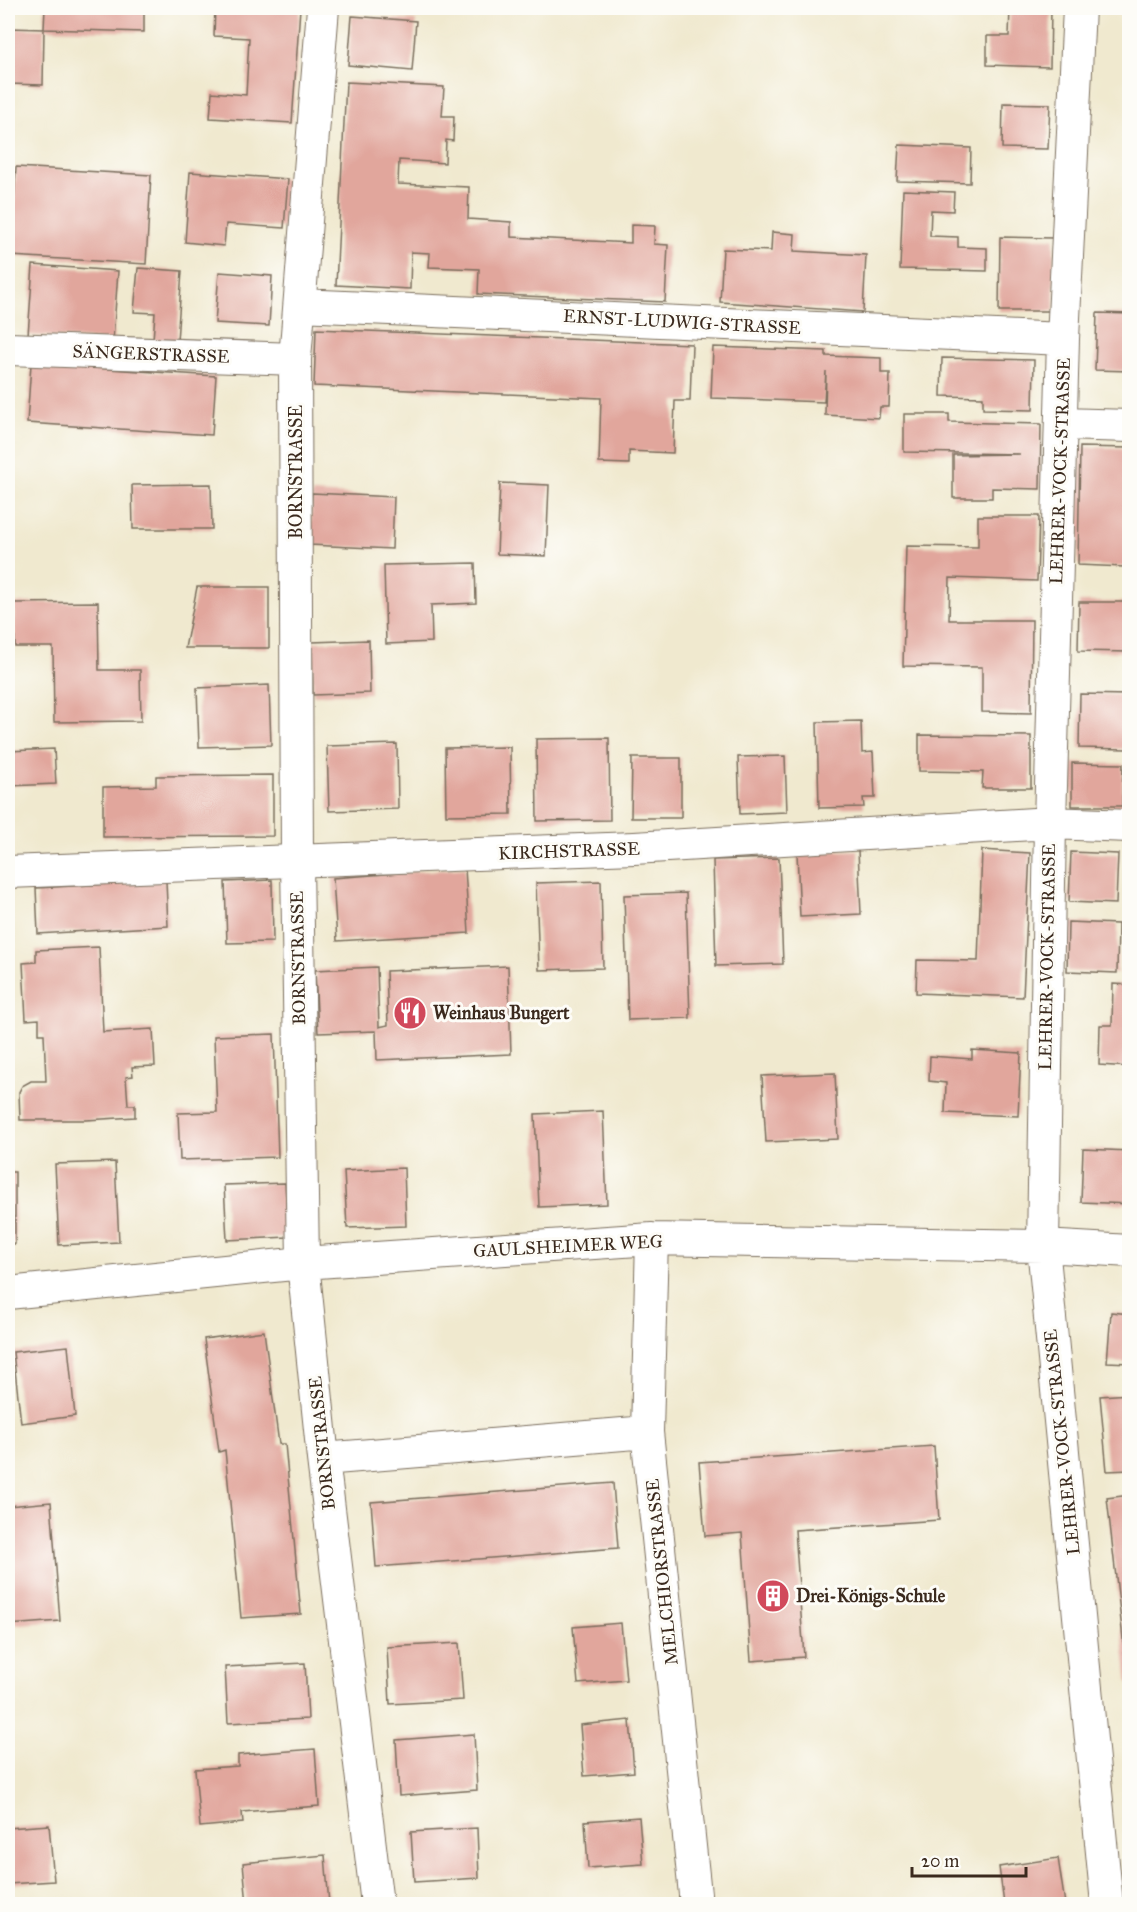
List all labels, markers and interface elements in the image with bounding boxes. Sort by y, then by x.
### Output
street label: ERNST-LUDWIG-STRASSE [563,305,802,339]
street label: SÄNGERSTRASSE [72,340,230,368]
street label: LEHRER-VOCK-STRASSE [1045,357,1075,585]
street label: BORNSTRASSE [285,405,307,539]
street label: KIRCHSTRASSE [498,838,640,864]
street label: LEHRER-VOCK-STRASSE [1034,843,1060,1071]
street label: BORNSTRASSE [286,891,310,1025]
restaurant icon: Weinhaus Bungert [392,995,428,1031]
place label: Weinhaus Bungert [433,1002,570,1025]
street label: GAULSHEIMER WEG [473,1230,663,1262]
street label: LEHRER-VOCK-STRASSE [1039,1328,1085,1556]
street label: BORNSTRASSE [304,1375,340,1511]
street label: MELCHIORSTRASSE [641,1478,683,1666]
building icon: Drei-Königs-Schule [755,1578,791,1614]
place label: Drei-Königs-Schule [796,1585,946,1608]
scale bar [912,1840,1026,1878]
text: 20 m [921,1850,959,1872]

